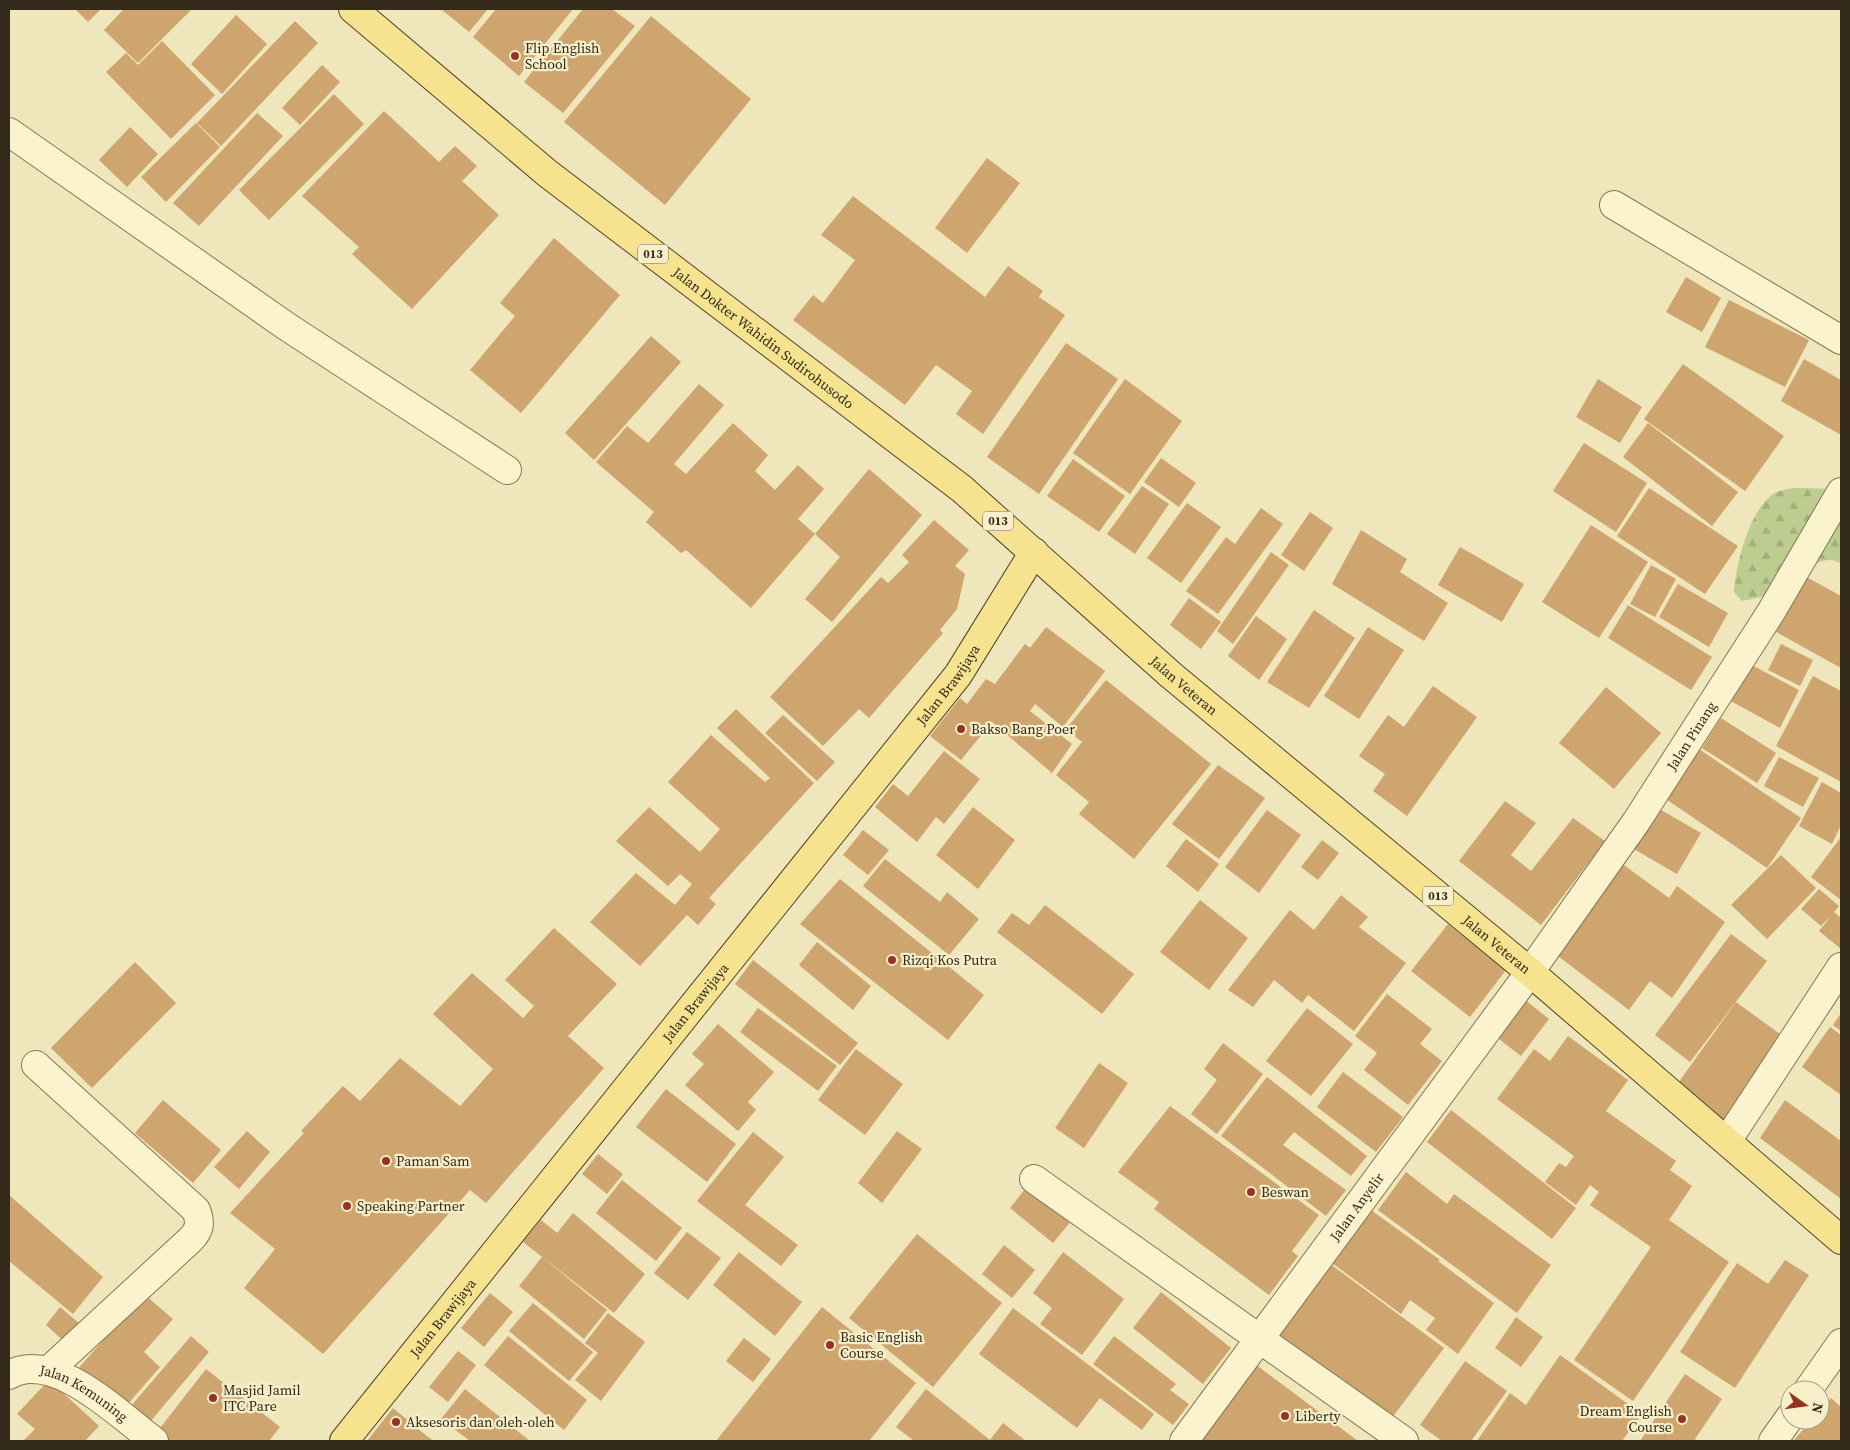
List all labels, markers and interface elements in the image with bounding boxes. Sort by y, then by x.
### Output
place label: Flip English School [525,38,599,74]
marker: Flip English School [509,50,521,62]
road number: 013 [638,244,668,264]
street label: Jalan Dokter Wahidin Sudirohusodo [668,262,858,414]
road number: 013 [983,512,1013,530]
street label: Jalan Brawijaya [911,640,985,730]
street label: Jalan Veteran [1145,650,1222,720]
street label: Jalan Pinang [1661,697,1721,775]
place label: Bakso Bang Poer [971,719,1075,739]
marker: Bakso Bang Poer [955,723,967,735]
road number: 013 [1423,886,1453,906]
street label: Jalan Veteran [1457,910,1535,979]
place label: Rizqi Kos Putra [902,950,998,970]
marker: Rizqi Kos Putra [886,954,898,966]
street label: Jalan Brawijaya [657,958,734,1047]
place label: Paman Sam [396,1151,470,1171]
marker: Paman Sam [380,1155,392,1167]
street label: Jalan Anyelir [1324,1168,1389,1246]
place label: Beswan [1261,1182,1310,1202]
marker: Beswan [1245,1186,1257,1198]
place label: Speaking Partner [357,1196,465,1216]
marker: Speaking Partner [341,1200,353,1212]
street label: Jalan Brawijaya [404,1273,481,1362]
place label: Basic English Course [840,1327,923,1363]
marker: Basic English Course [824,1339,836,1351]
street label: Jalan Kemuning [37,1360,132,1426]
place label: Masjid Jamil ITC Pare [223,1380,301,1416]
north arrow [1780,1380,1830,1430]
marker: Masjid Jamil ITC Pare [207,1392,219,1404]
place label: Dream English Course [1580,1401,1672,1437]
text: N [1807,1401,1829,1416]
place label: Liberty [1295,1406,1341,1426]
marker: Liberty [1279,1410,1291,1422]
place label: Aksesoris dan oleh-oleh [406,1412,555,1432]
marker: Dream English Course [1676,1413,1688,1425]
marker: Aksesoris dan oleh-oleh [390,1416,402,1428]

